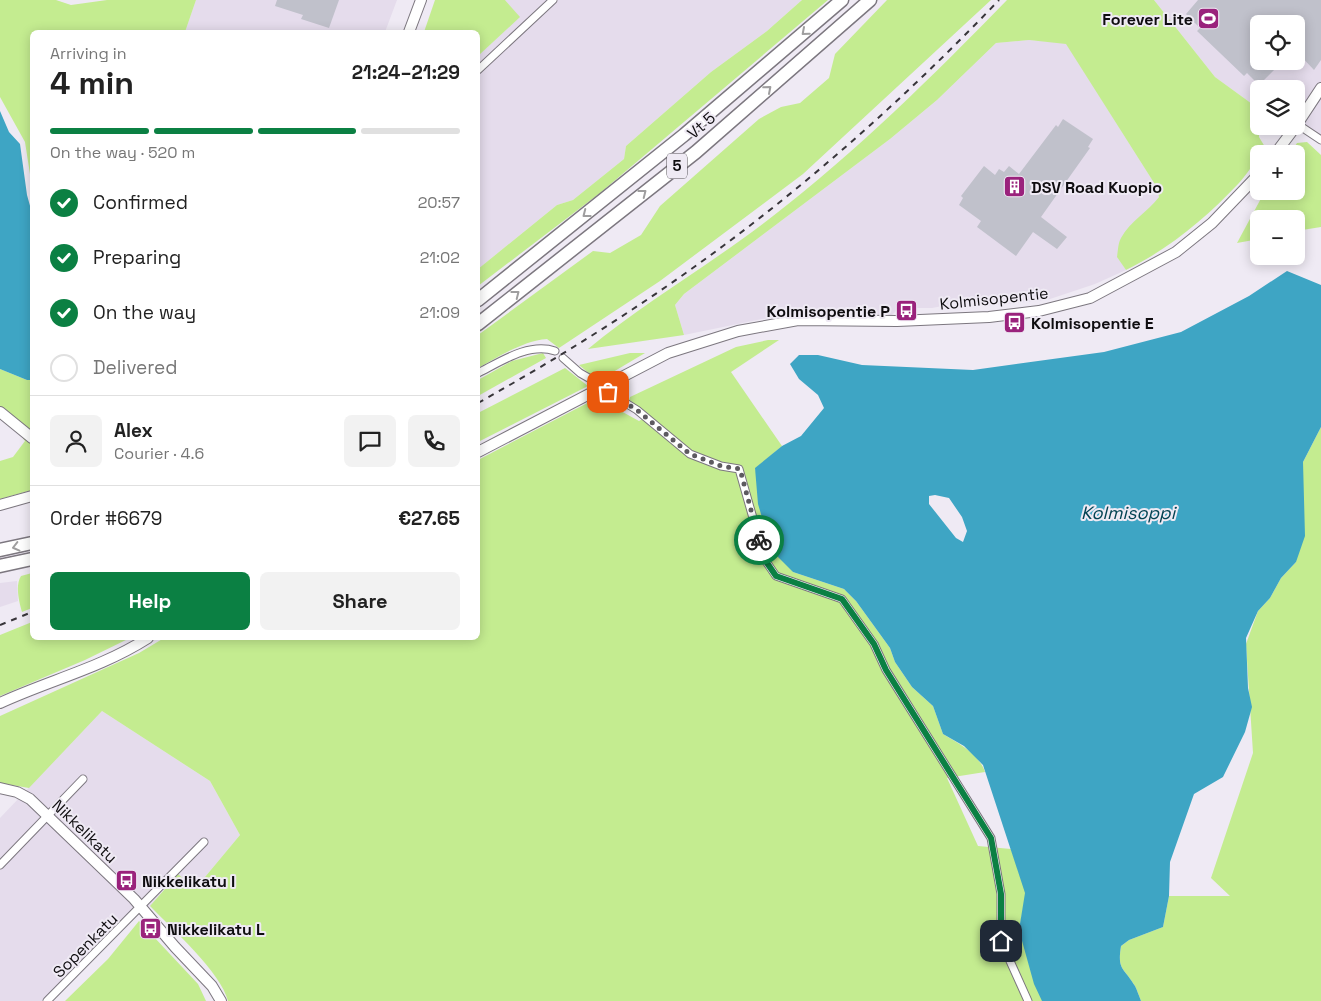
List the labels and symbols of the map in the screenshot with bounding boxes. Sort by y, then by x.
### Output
sports icon: Forever Lite [1197,7,1221,31]
place label: Forever Lite [1102,9,1193,30]
one-way arrow [802,26,811,35]
one-way arrow [762,86,771,95]
street label: Vt 5 [683,107,720,143]
road number: 5 [667,154,687,178]
building icon: DSV Road Kuopio [1003,175,1027,199]
place label: DSV Road Kuopio [1031,177,1162,198]
one-way arrow [637,191,646,199]
one-way arrow [583,208,592,216]
street label: Kolmisopentie [939,282,1050,315]
one-way arrow [510,291,519,299]
bus stop icon: Kolmisopentie P [894,299,918,323]
place label: Kolmisopentie P [766,301,890,322]
bus stop icon: Kolmisopentie E [1003,311,1027,335]
place label: Kolmisopentie E [1031,313,1154,334]
pin [587,371,629,413]
water label: Kolmisoppi [1081,501,1178,524]
courier [734,515,784,565]
one-way arrow [12,541,21,552]
street label: Nikkelikatu [48,795,122,868]
bus stop icon: Nikkelikatu I [114,869,138,893]
place label: Nikkelikatu I [142,871,235,892]
street label: Sopenkatu [48,908,122,982]
bus stop icon: Nikkelikatu L [139,917,163,941]
place label: Nikkelikatu L [167,919,265,940]
pin [980,920,1022,962]

